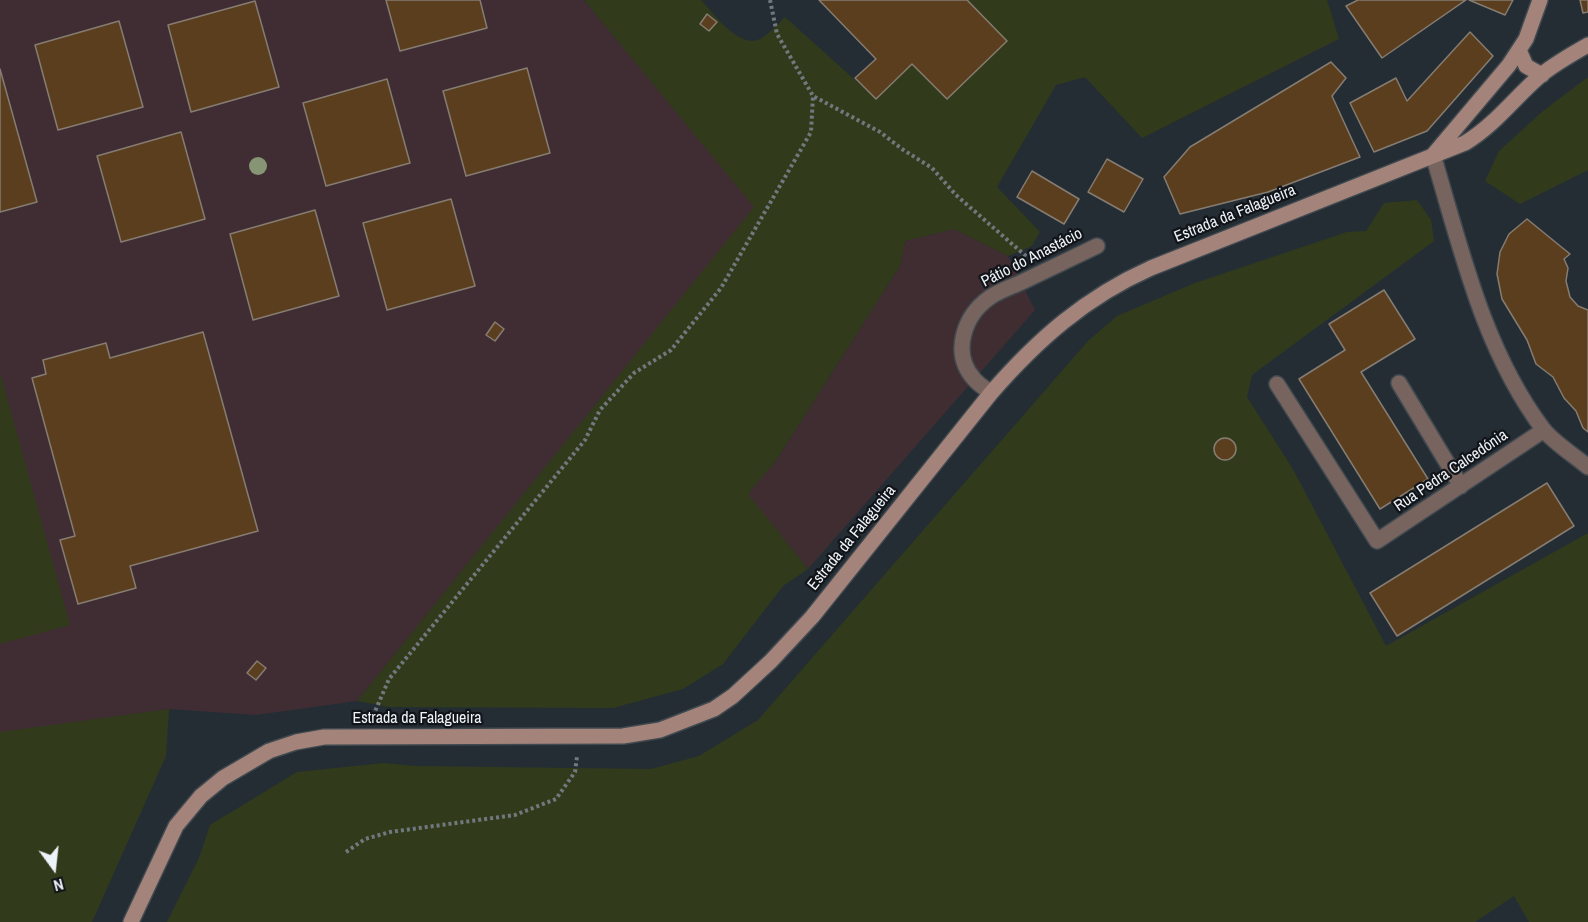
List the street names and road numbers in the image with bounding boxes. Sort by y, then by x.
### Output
street label: Estrada da Falagueira [1172,181,1298,247]
street label: Pátio do Anastácio [978,224,1086,292]
street label: Rua Pedra Calcedónia [1391,426,1511,516]
street label: Estrada da Falagueira [804,482,900,594]
street label: Estrada da Falagueira [352,709,482,729]

